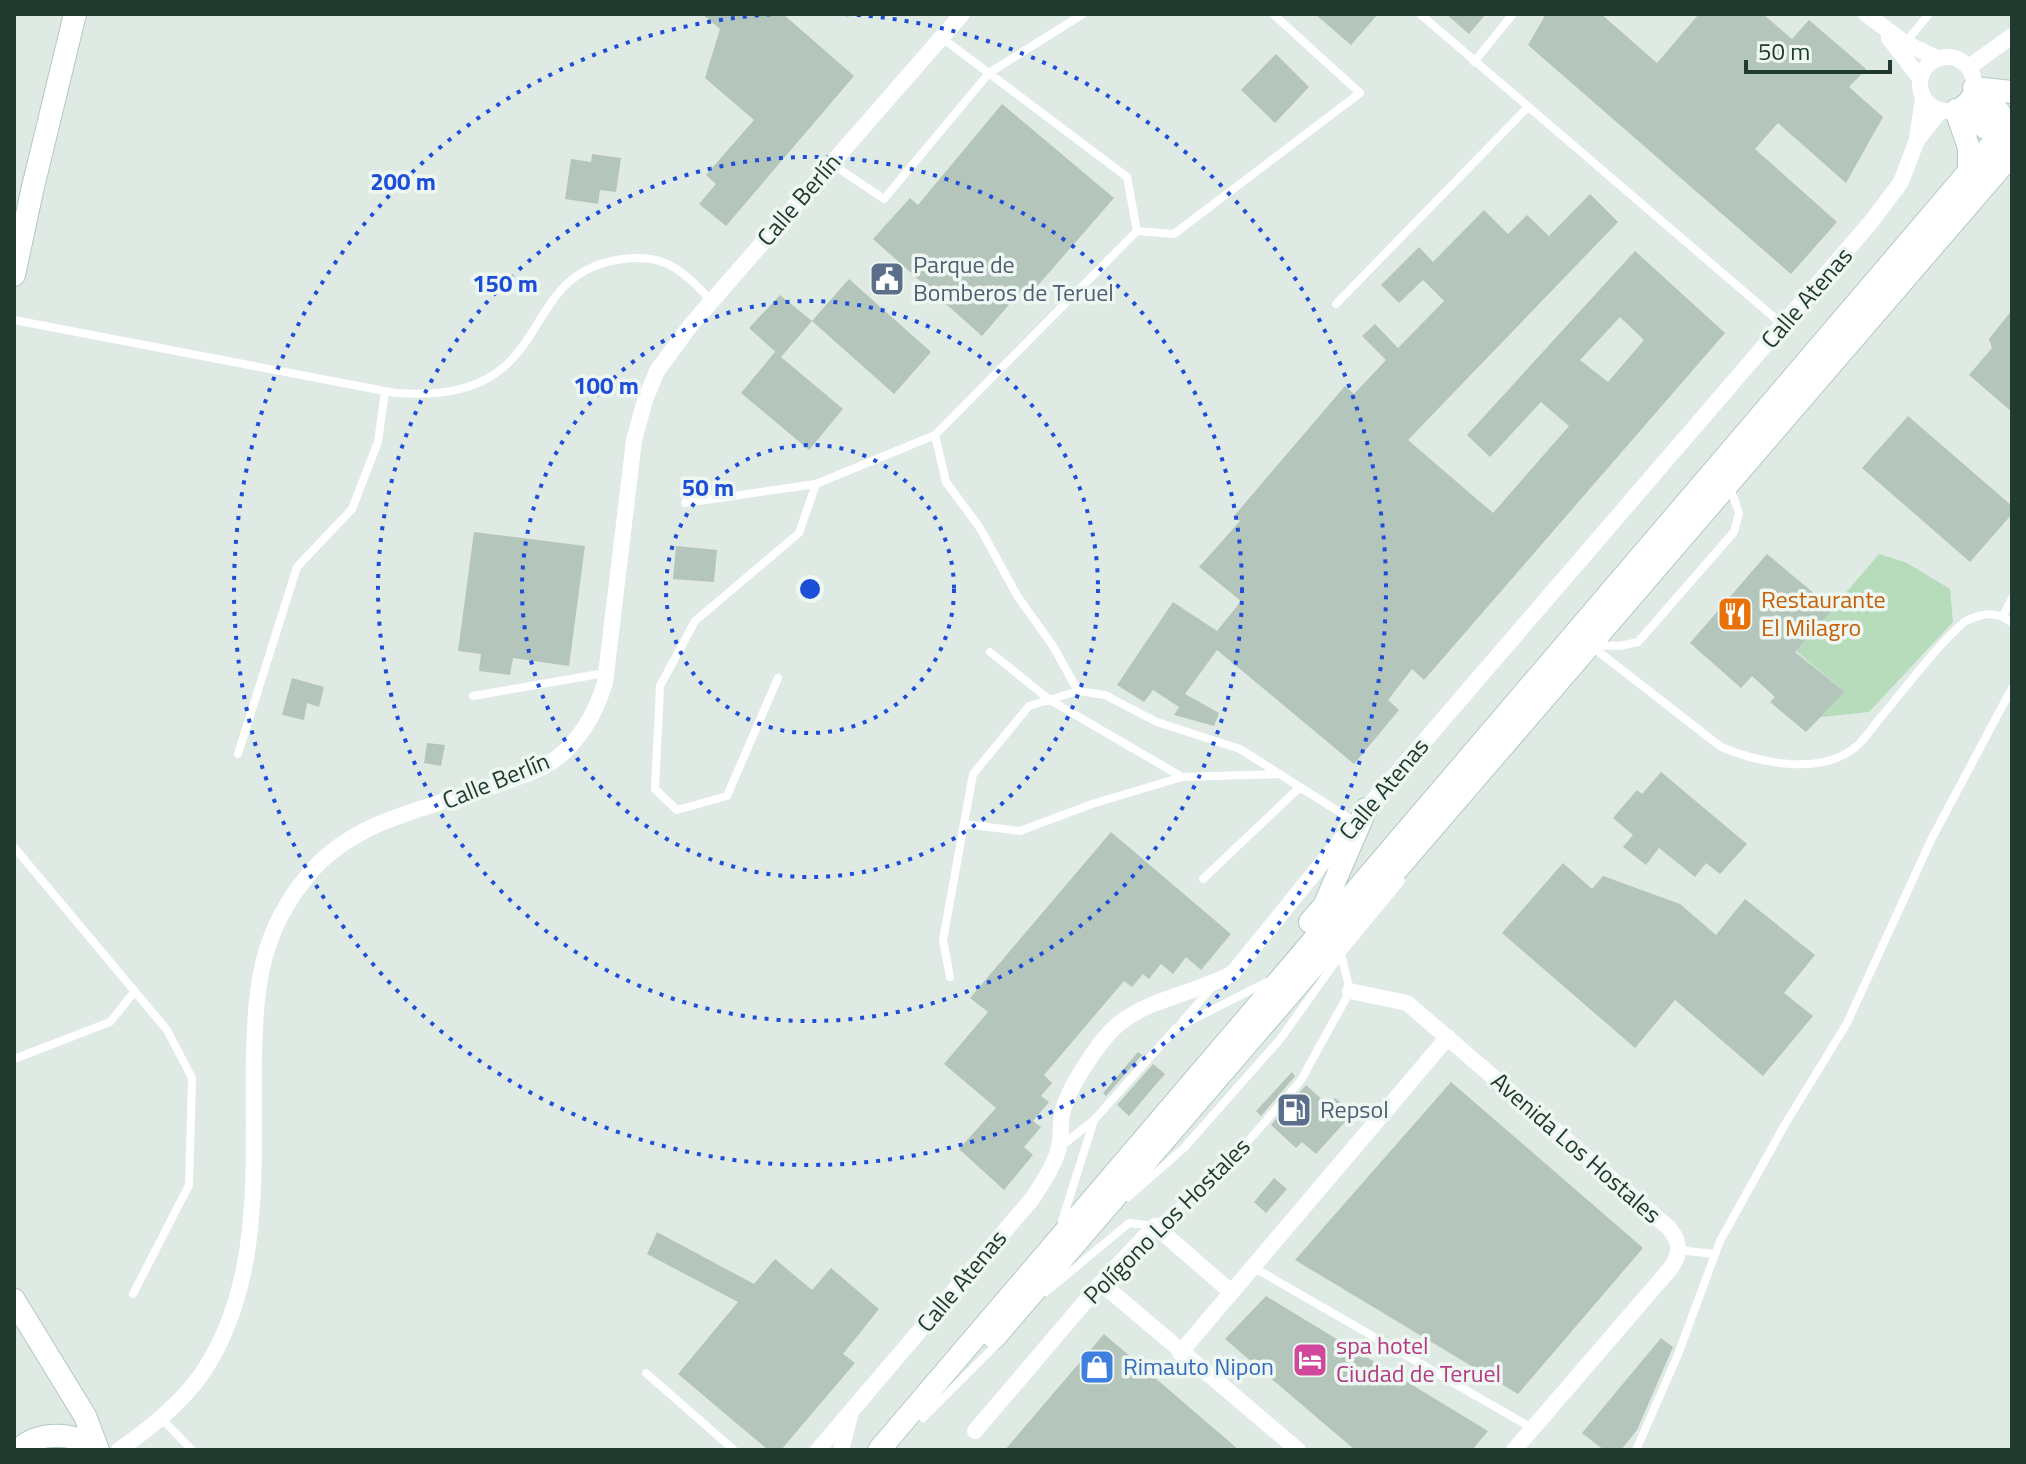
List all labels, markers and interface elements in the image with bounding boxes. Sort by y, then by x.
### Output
scale bar [1746,24,1890,74]
text: 50 m [1758,33,1810,69]
street label: Calle Berlín [748,145,849,254]
text: 200 m [370,163,436,199]
street label: Calle Atenas [1752,239,1861,356]
place label: Parque de Bomberos de Teruel [913,246,1114,310]
public building icon: Parque de Bomberos de Teruel [868,260,906,298]
text: 150 m [472,265,538,301]
text: 100 m [573,367,639,403]
text: 50 m [682,469,734,505]
centre of rings [796,575,824,603]
place label: Restaurante El Milagro [1761,581,1886,645]
restaurant icon: Restaurante El Milagro [1716,595,1754,633]
street label: Calle Atenas [1330,729,1437,847]
street label: Calle Berlín [437,742,555,818]
street label: Avenida Los Hostales [1484,1063,1670,1231]
fuel station icon: Repsol [1275,1091,1313,1129]
place label: Repsol [1320,1091,1389,1127]
street label: Polígono Los Hostales [1075,1129,1258,1312]
street label: Calle Atenas [908,1221,1015,1339]
place label: spa hotel Ciudad de Teruel [1336,1327,1501,1391]
hotel icon: spa hotel Ciudad de Teruel [1291,1341,1329,1379]
shop icon: Rimauto Nipon [1078,1348,1116,1386]
place label: Rimauto Nipon [1123,1348,1274,1384]

